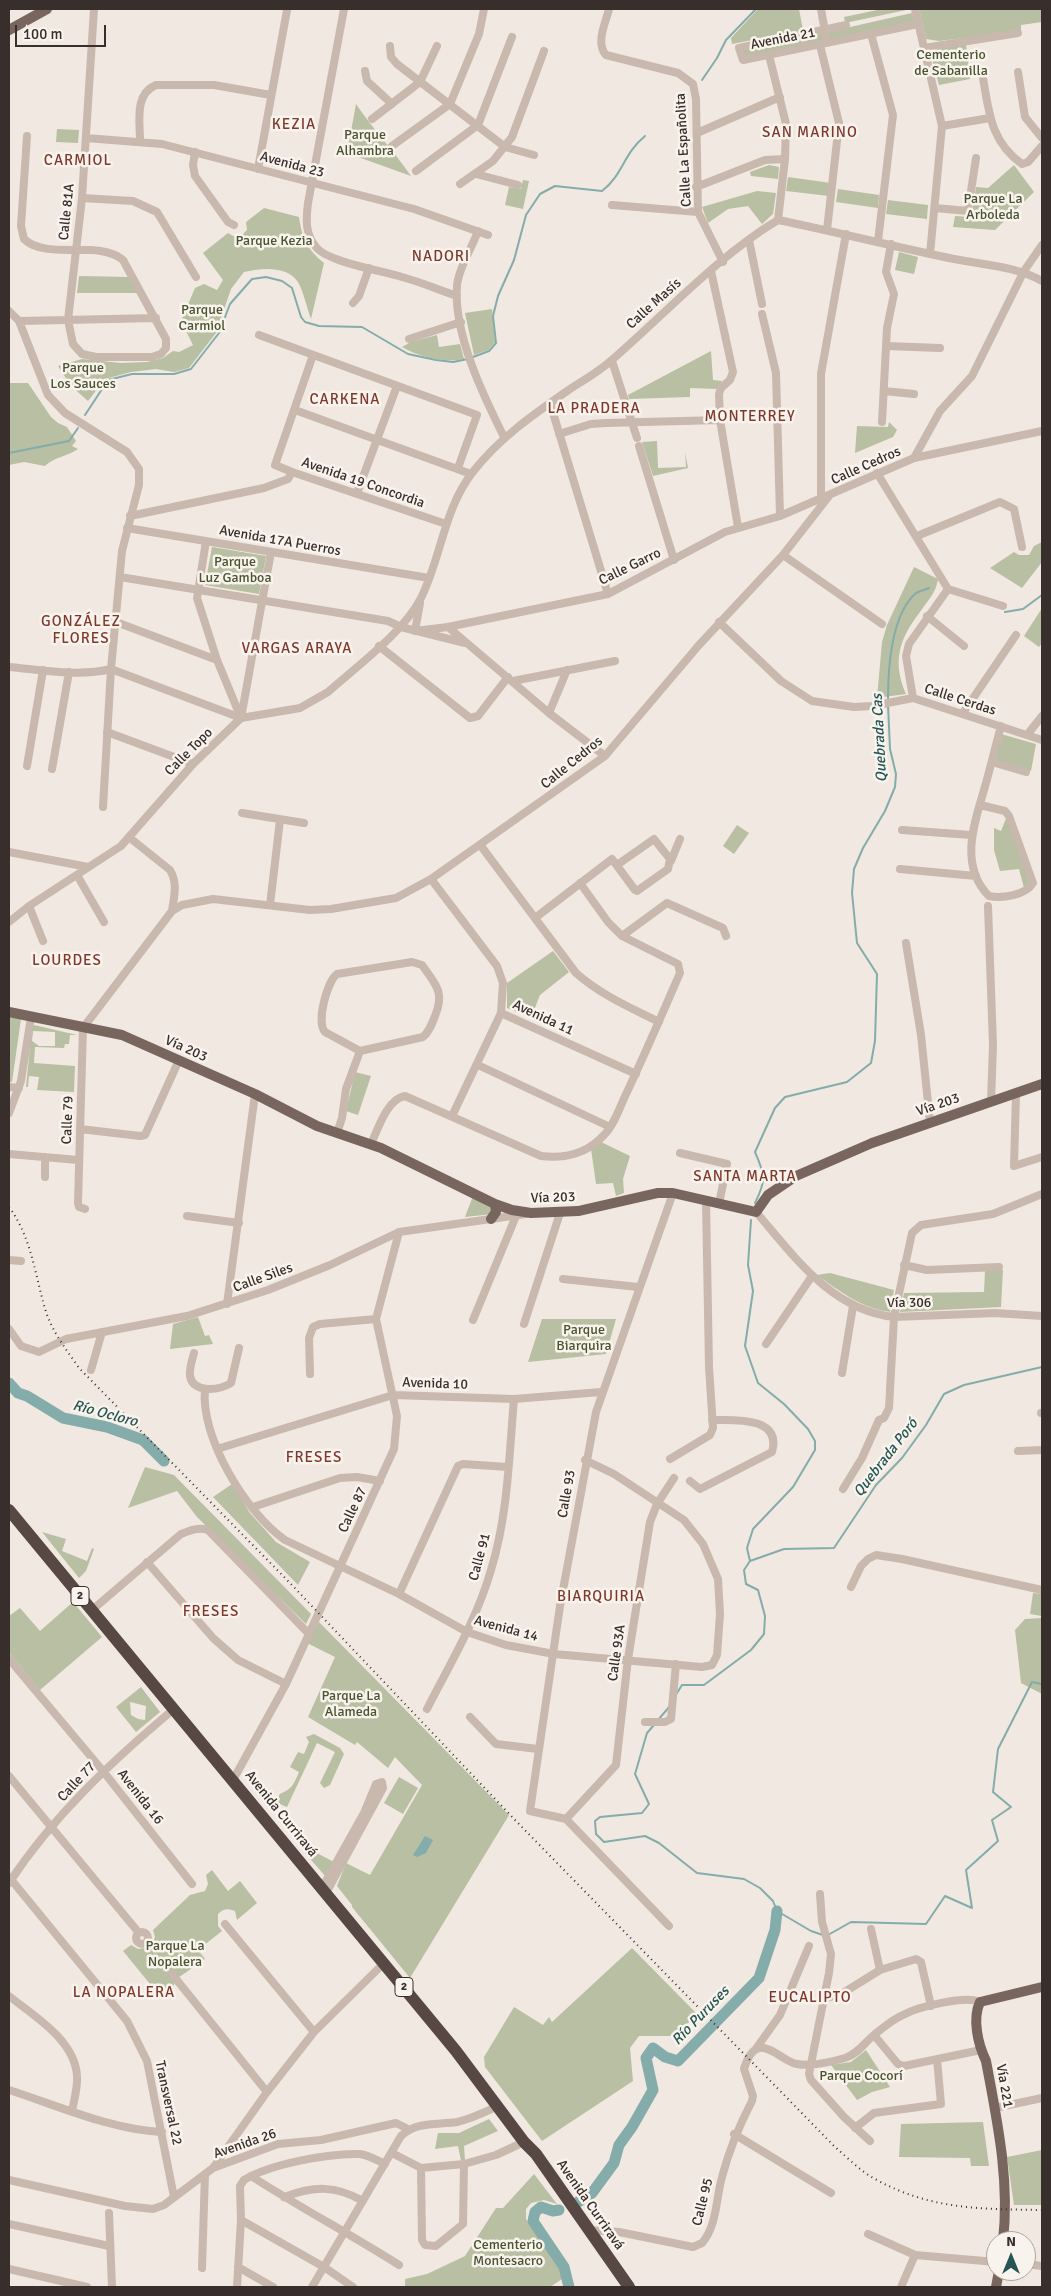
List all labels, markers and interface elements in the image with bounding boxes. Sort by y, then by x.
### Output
scale bar [18,15,109,47]
street label: Avenida 21 [749,24,817,54]
text: 100 m [23,25,63,43]
park label: Cementerio de Sabanilla [914,47,988,80]
street label: Calle La Españolita [673,93,695,207]
district label: KEZIA [271,116,317,134]
district label: SAN MARINO [761,124,859,142]
park label: Parque Alhambra [336,127,394,160]
street label: Avenida 23 [258,148,326,182]
district label: CARMIOL [43,152,113,170]
street label: Calle 81A [56,183,78,241]
park label: Parque La Arboleda [963,191,1023,223]
park label: Parque Kezia [235,233,313,249]
district label: NADORI [411,248,471,266]
street label: Calle Masís [623,275,685,333]
park label: Parque Carmiol [179,302,225,334]
park label: Parque Los Sauces [50,360,116,392]
district label: CARKENA [309,391,381,409]
district label: LA PRADERA [546,400,642,418]
district label: MONTERREY [703,408,797,426]
street label: Calle Cedros [829,443,903,489]
street label: Avenida 19 Concordia [299,454,427,512]
street label: Avenida 17A Puerros [218,522,342,560]
street label: Calle Garro [596,545,664,589]
park label: Parque Luz Gamboa [199,554,271,586]
district label: GONZÁLEZ FLORES [40,613,122,648]
district label: VARGAS ARAYA [240,640,354,658]
street label: Calle Cerdas [922,681,998,719]
water label: Quebrada Cas [869,693,891,783]
street label: Calle Topo [161,724,217,780]
street label: Calle Cedros [538,733,606,793]
district label: LOURDES [31,952,103,970]
street label: Avenida 11 [510,997,576,1039]
street label: Vía 203 [162,1032,210,1066]
street label: Vía 203 [914,1090,962,1120]
street label: Calle 79 [59,1095,77,1145]
district label: SANTA MARTA [692,1168,798,1186]
street label: Vía 203 [530,1189,576,1207]
street label: Calle Siles [231,1259,295,1297]
street label: Vía 306 [887,1295,931,1311]
park label: Parque Biarquira [556,1322,612,1354]
street label: Avenida 10 [402,1374,468,1394]
water label: Río Ocloro [71,1397,139,1431]
water label: Quebrada Poró [850,1415,922,1501]
district label: FRESES [285,1449,343,1467]
street label: Calle 93 [555,1469,579,1519]
street label: Calle 87 [335,1484,371,1536]
street label: Calle 91 [466,1531,494,1583]
road number: 2 [71,1586,89,1605]
district label: BIARQUIRIA [556,1588,646,1606]
district label: FRESES [182,1603,240,1621]
street label: Avenida 14 [472,1612,540,1646]
street label: Calle 93A [605,1624,629,1682]
park label: Parque La Alameda [321,1688,381,1720]
street label: Calle 77 [54,1759,100,1805]
street label: Avenida 16 [113,1766,167,1828]
street label: Avenida Curriravá [241,1767,321,1861]
park label: Parque La Nopalera [145,1938,205,1970]
road number: 2 [395,1978,413,1996]
water label: Río Puruses [668,1983,734,2049]
district label: LA NOPALERA [71,1984,177,2002]
district label: EUCALIPTO [767,1989,853,2007]
street label: Transversal 22 [151,2059,185,2147]
street label: Vía 221 [992,2063,1016,2109]
park label: Parque Cocorí [819,2068,903,2084]
street label: Avenida 26 [211,2125,279,2163]
street label: Avenida Curriravá [553,2157,627,2253]
street label: Calle 95 [689,2176,717,2228]
north arrow [986,2231,1036,2281]
text: N [1006,2233,1016,2250]
park label: Cementerio Montesacro [473,2237,543,2270]

